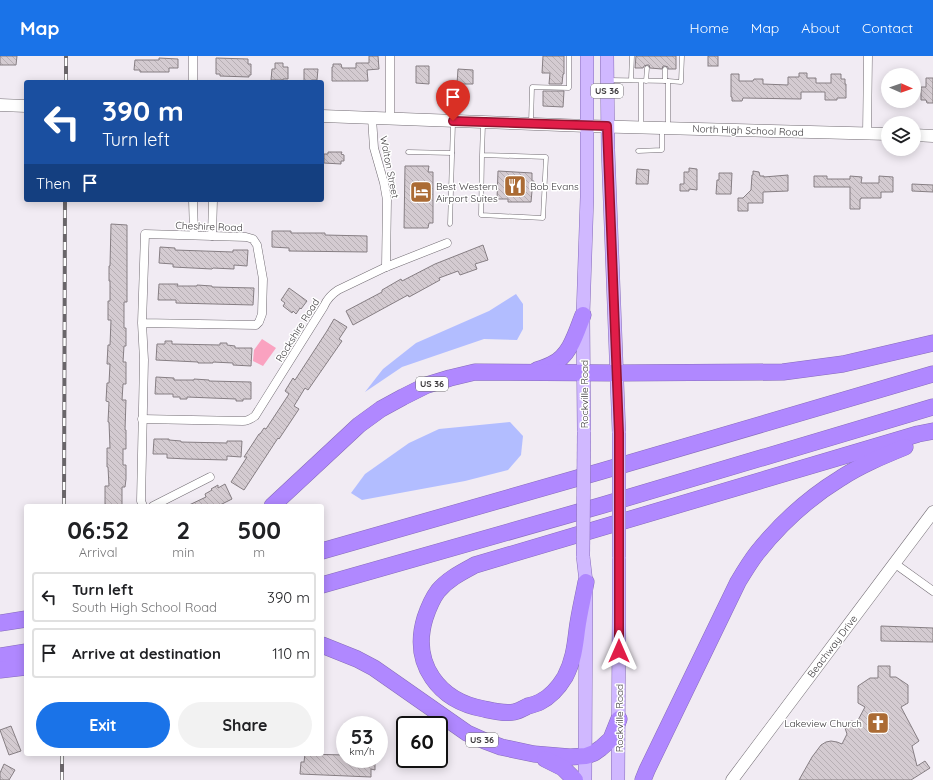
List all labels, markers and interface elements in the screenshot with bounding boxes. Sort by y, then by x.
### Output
text: Map [20,16,59,40]
text: Home [690,19,729,37]
text: Map [751,19,779,37]
text: About [801,19,840,37]
text: Contact [862,19,913,37]
north arrow [881,68,921,108]
map controls [881,68,921,156]
pin [436,80,470,121]
road number: US 36 [591,84,623,98]
icon: arrive [442,86,464,108]
text: 390 m [102,93,184,128]
icon: left [36,96,88,148]
button: layers [881,116,921,156]
street label: North High School Road [692,122,804,139]
text: Turn left [102,128,170,151]
street label: Walton Street [377,135,402,200]
icon: arrive [79,172,101,194]
restaurant icon: Bob Evans [502,173,528,199]
text: Then [36,174,71,193]
hotel icon: Best Western Airport Suites [408,179,434,205]
place label: Best Western Airport Suites [436,180,498,205]
place label: Bob Evans [530,180,579,193]
street label: Cheshire Road [175,219,243,234]
street label: Rockshire Road [273,296,322,364]
street label: Rockville Road [578,360,591,428]
road number: US 36 [416,377,448,391]
text: 06:52 [67,515,129,545]
text: 2 [177,515,190,545]
text: 500 [238,515,281,545]
text: Arrival [79,544,118,560]
text: min [172,544,194,560]
text: m [253,544,265,560]
text: Turn left [72,580,134,599]
icon: left [38,586,60,608]
text: 390 m [267,588,310,607]
text: South High School Road [72,599,217,615]
street label: Beachway Drive [805,612,860,680]
position arrow [598,630,640,672]
icon: arrive [38,642,60,664]
text: Arrive at destination [72,644,221,663]
text: 110 m [272,644,310,663]
street label: Rockville Road [613,684,626,752]
button: Exit [36,702,170,748]
button: Share [178,702,312,748]
church icon: Lakeview Church [865,710,891,736]
speed limit sign: 60 [396,716,448,768]
place label: Lakeview Church [784,717,862,730]
text: 53 [351,724,373,749]
road number: US 36 [466,733,498,747]
text: km/h [349,745,375,758]

